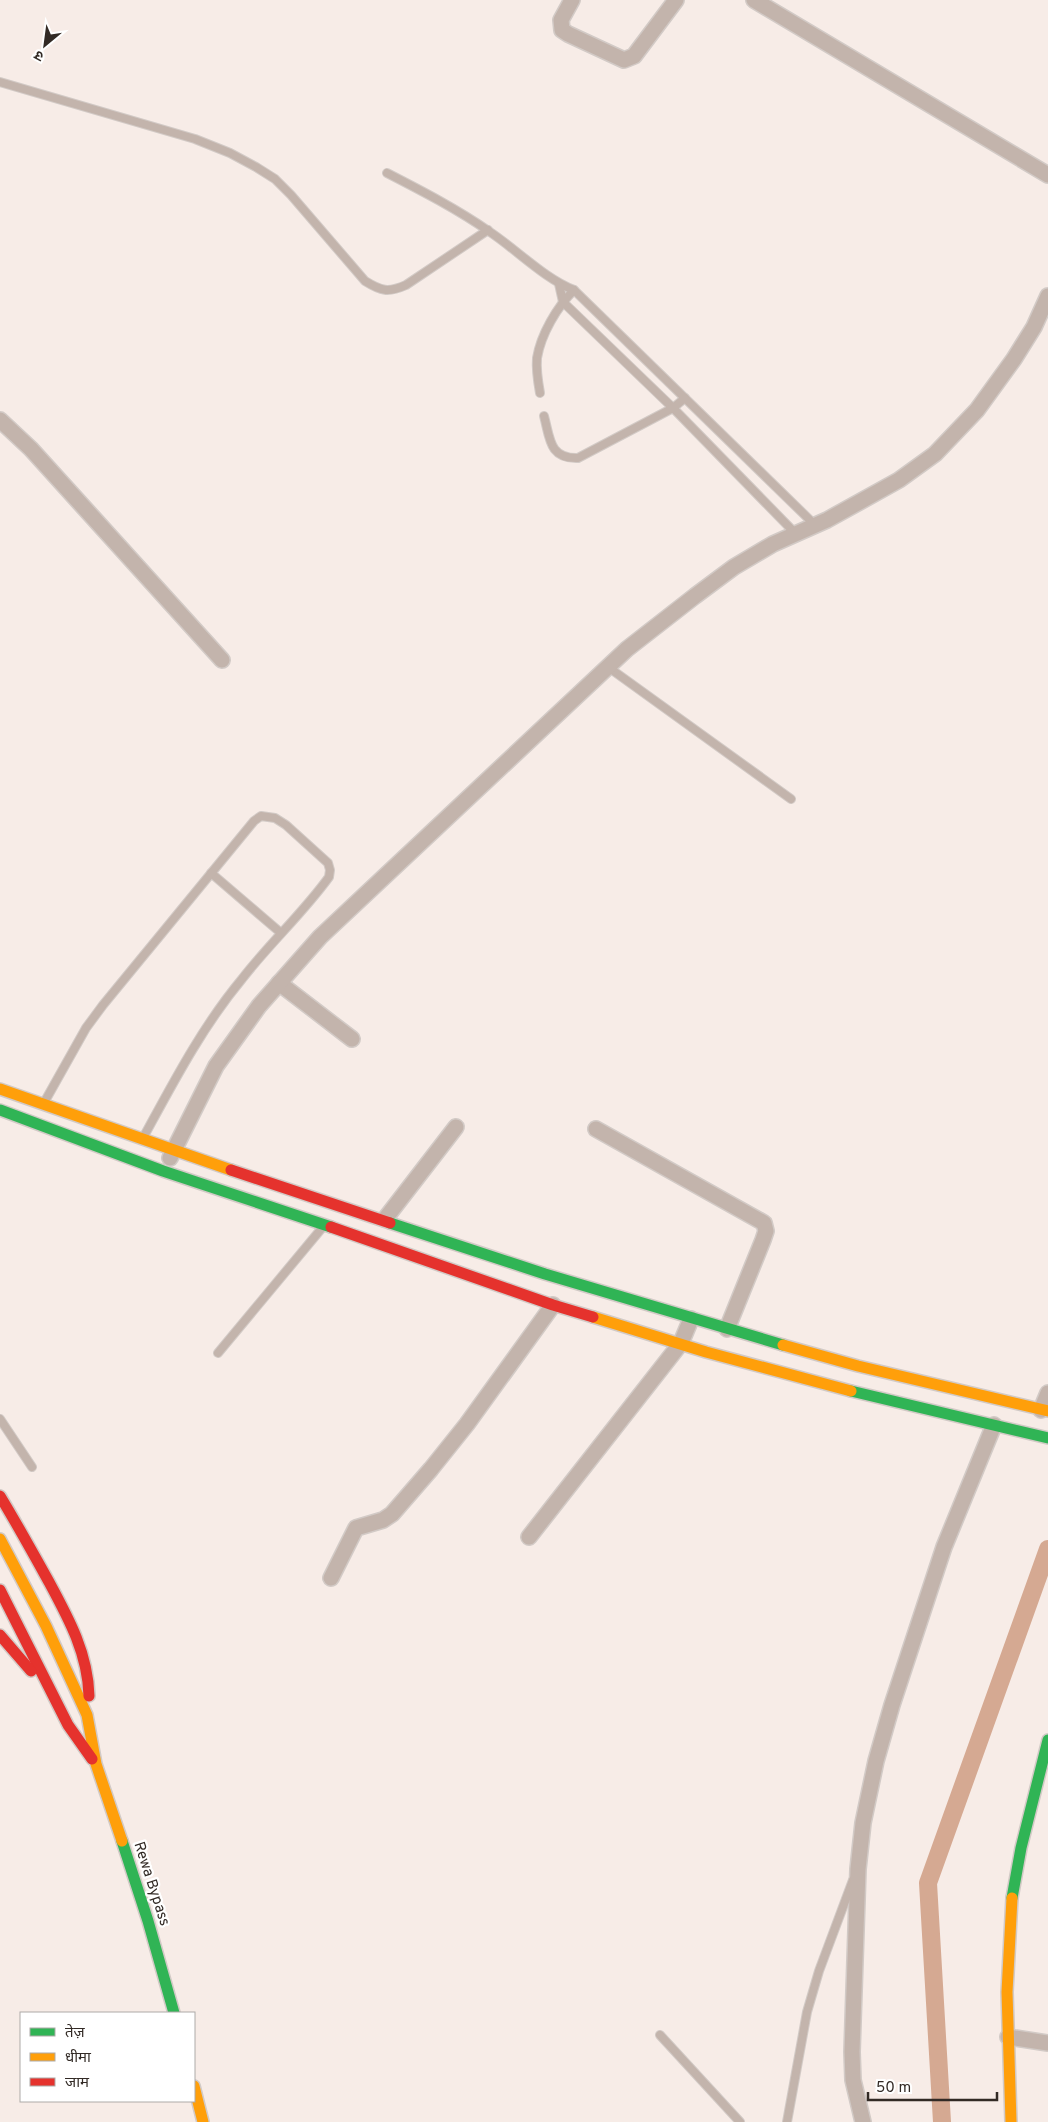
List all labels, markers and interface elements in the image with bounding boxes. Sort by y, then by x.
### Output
north arrow [20,20,70,70]
text: उ [31,45,47,64]
street label: Rewa Bypass [128,1839,174,1929]
legend [20,2012,195,2102]
text: तेज़ [65,2023,86,2043]
text: धीमा [65,2049,92,2068]
scale bar [868,2070,997,2102]
text: जाम [65,2074,90,2093]
text: 50 m [876,2079,911,2098]

